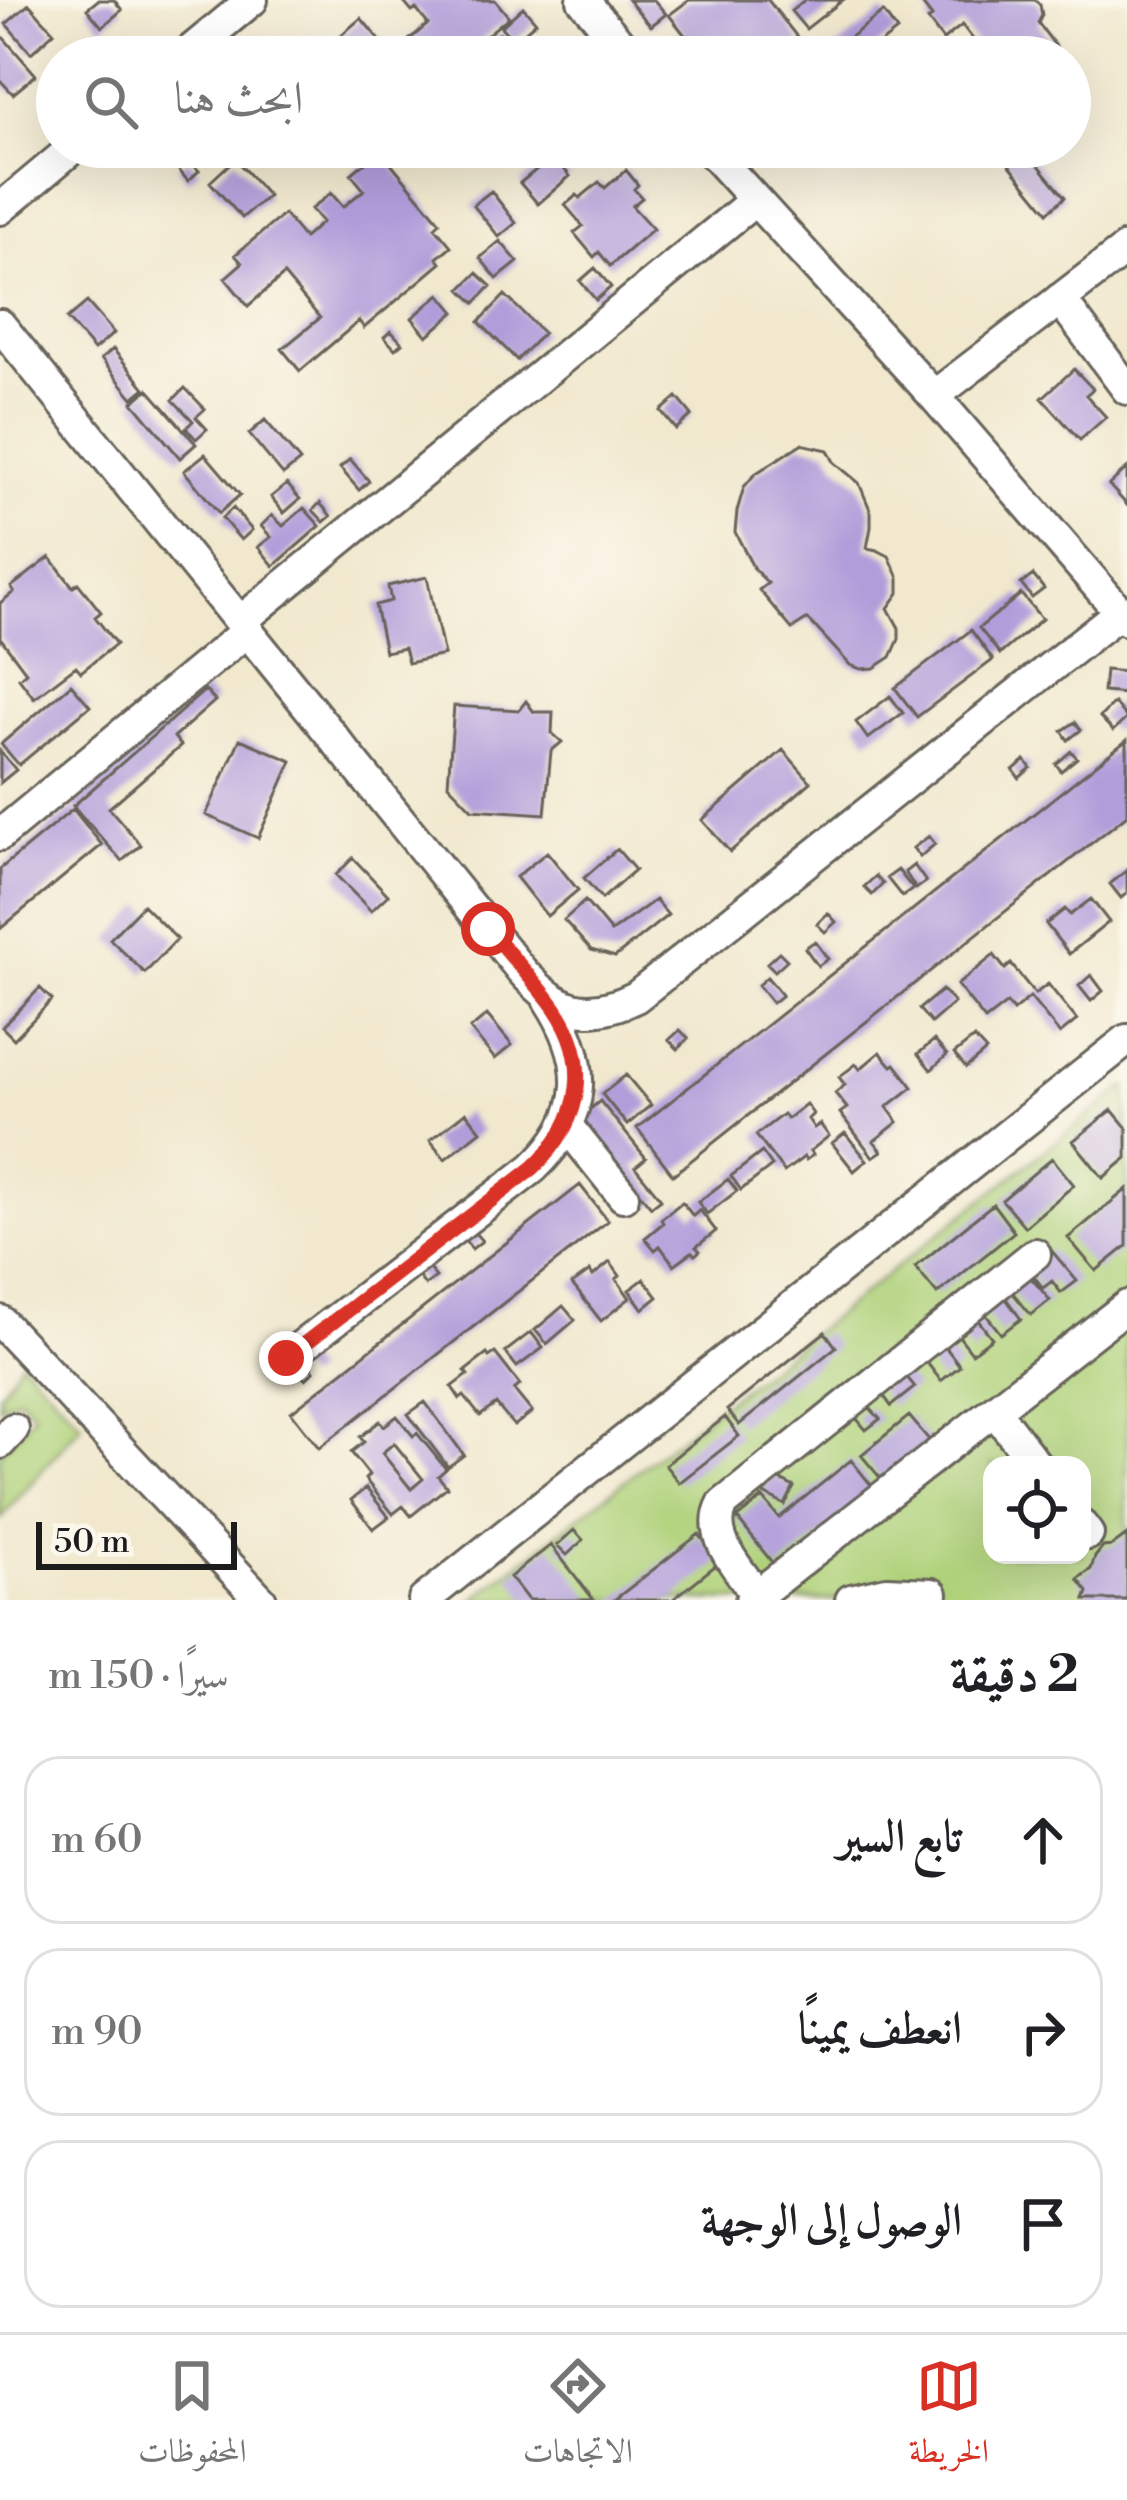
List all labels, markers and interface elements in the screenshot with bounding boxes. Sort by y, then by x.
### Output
search box [36,36,1091,168]
icon: search [78,69,144,135]
text: ابحث هنا [174,71,303,128]
route start [461,902,515,956]
route end [259,1331,313,1385]
map controls [983,1456,1091,1564]
button: locate [983,1456,1091,1564]
scale bar [36,1516,237,1569]
text: 50 m [54,1522,130,1563]
text: 2 دقيقة [950,1644,1079,1708]
text: سيرًا · 150 m [48,1652,229,1701]
icon: ahead [1010,1807,1076,1873]
text: تابع السير [837,1809,962,1866]
text: 60 m [51,1816,143,1865]
icon: right [1010,1999,1076,2065]
text: انعطف يمينًا [798,2001,962,2058]
text: 90 m [51,2008,143,2057]
icon: arrive [1010,2191,1076,2257]
text: الوصول إلى الوجهة [701,2193,962,2250]
tab: المحفوظات [138,2353,247,2483]
tab: الاتجاهات [523,2353,633,2483]
tab: الخريطة [909,2353,989,2483]

